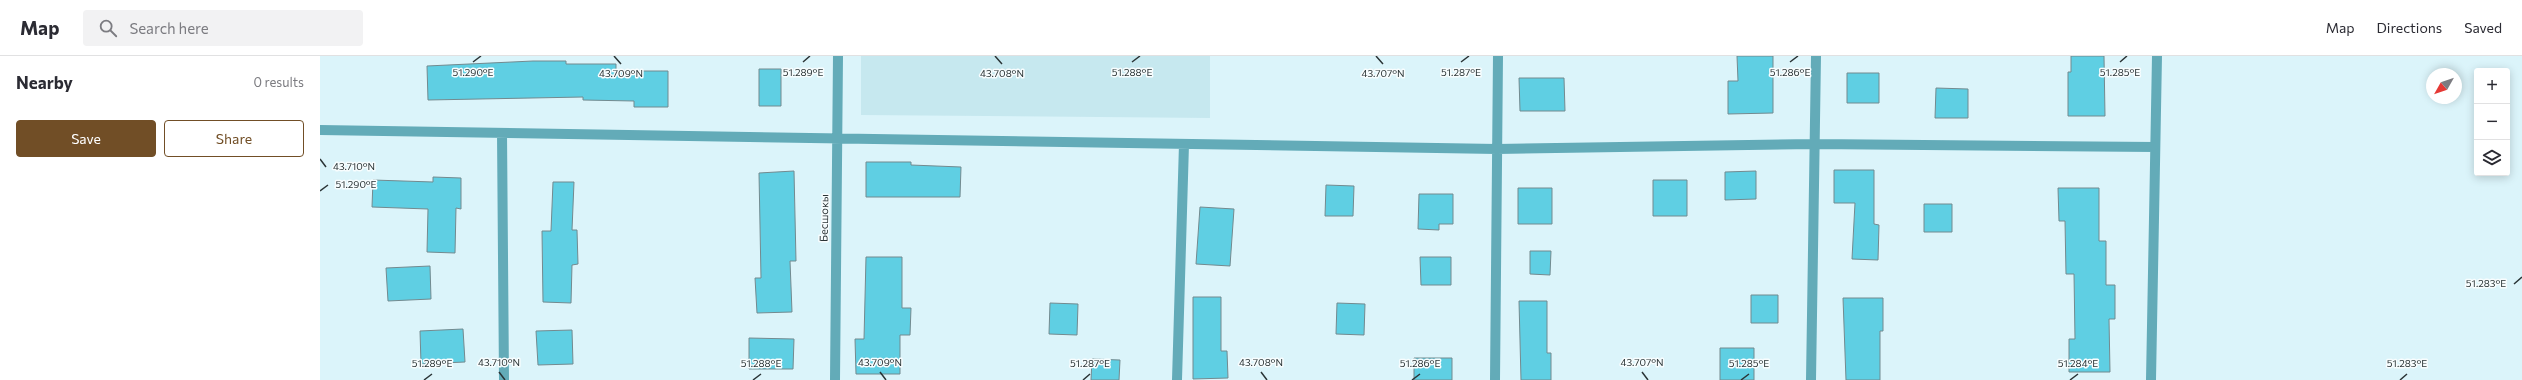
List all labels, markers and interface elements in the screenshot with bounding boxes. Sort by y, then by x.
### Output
search box [83,10,363,46]
text: Map [20,16,59,39]
icon: search [97,17,119,39]
text: Search here [129,19,209,37]
text: Map [2326,19,2355,36]
text: Directions [2377,19,2442,36]
text: Saved [2464,19,2502,36]
text: 51.290°E [452,66,494,78]
text: 51.289°E [783,66,823,78]
text: 51.288°E [1112,66,1152,78]
text: 51.287°E [1441,66,1481,78]
text: 51.286°E [1770,66,1810,78]
text: 51.285°E [2100,66,2140,78]
text: 43.709°N [599,67,643,79]
text: 43.708°N [980,67,1024,79]
text: 43.707°N [1361,67,1405,79]
north arrow [2426,68,2462,104]
map controls [2474,68,2510,176]
button: + [2474,68,2510,104]
text: Nearby [16,72,73,93]
text: 0 results [253,74,304,90]
button: − [2474,104,2510,140]
button: Save [16,120,156,157]
button: Share [164,120,304,157]
button: layers [2474,140,2510,176]
text: 43.710°N [333,160,375,172]
text: 51.290°E [335,178,377,190]
street label: Бесшокы [817,194,830,242]
text: 51.283°E [2466,277,2506,289]
text: 43.710°N [478,356,520,368]
text: 43.709°N [858,356,902,368]
text: 43.708°N [1239,356,1283,368]
text: 43.707°N [1620,356,1664,368]
text: 51.289°E [412,357,452,369]
text: 51.288°E [741,357,781,369]
text: 51.287°E [1070,357,1110,369]
text: 51.286°E [1400,357,1440,369]
text: 51.285°E [1729,357,1769,369]
text: 51.284°E [2058,357,2098,369]
text: 51.283°E [2387,357,2427,369]

